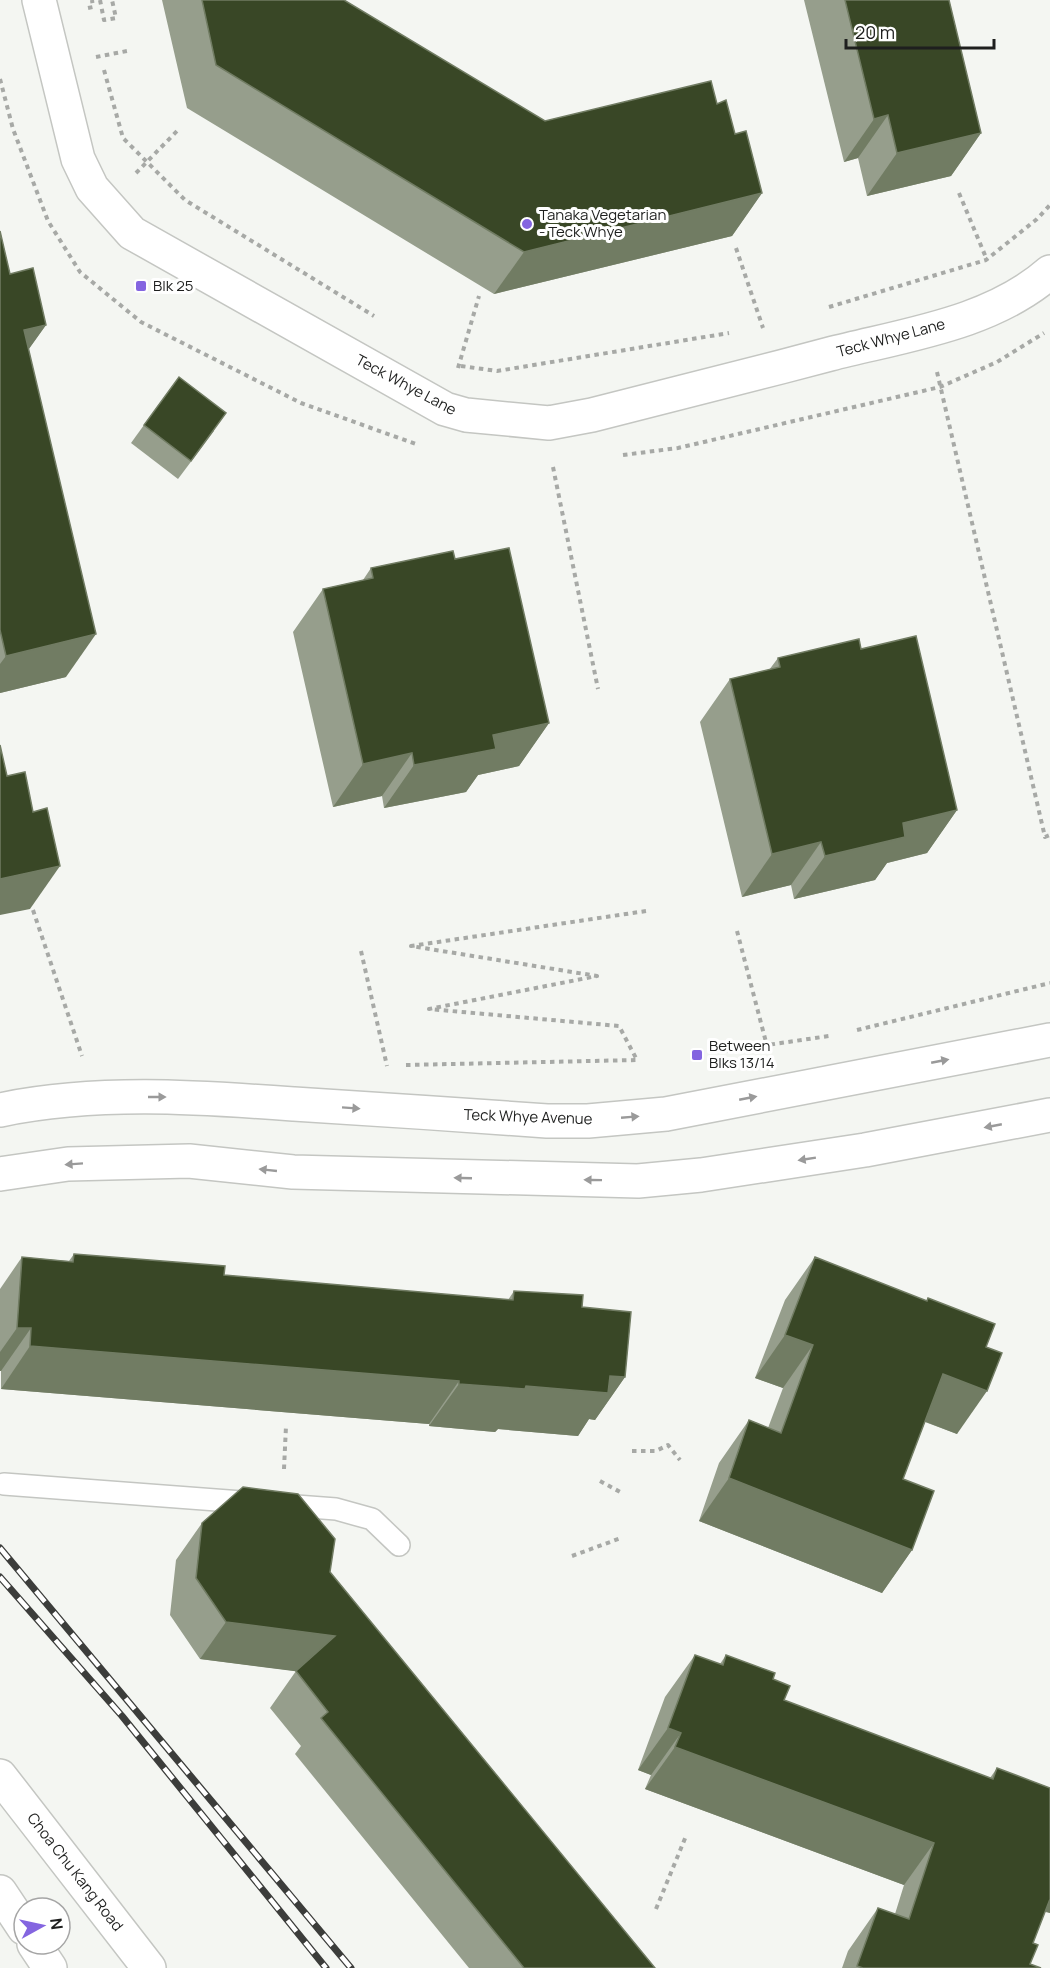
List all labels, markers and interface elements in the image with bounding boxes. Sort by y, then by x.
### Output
scale bar [846,12,994,50]
text: 20 m [855,20,895,44]
place label: Tanaka Vegetarian - Teck Whye [539,204,666,242]
marker: Tanaka Vegetarian - Teck Whye [520,217,534,231]
place label: Blk 25 [153,275,193,296]
marker: Blk 25 [134,279,148,293]
street label: Teck Whye Lane [834,313,948,362]
street label: Teck Whye Lane [352,349,460,420]
place label: Between Blks 13/14 [709,1035,775,1073]
marker: Between Blks 13/14 [690,1048,704,1062]
one-way arrow [930,1056,949,1065]
one-way arrow [147,1092,166,1102]
one-way arrow [739,1093,758,1102]
one-way arrow [342,1103,361,1112]
street label: Teck Whye Avenue [463,1104,593,1129]
one-way arrow [620,1112,639,1122]
one-way arrow [983,1122,1002,1131]
one-way arrow [798,1155,817,1164]
one-way arrow [64,1159,83,1168]
one-way arrow [259,1165,278,1174]
one-way arrow [453,1173,472,1182]
one-way arrow [583,1175,602,1185]
street label: Choa Chu Kang Road [22,1808,128,1935]
north arrow [12,1896,72,1956]
text: N [45,1917,69,1931]

